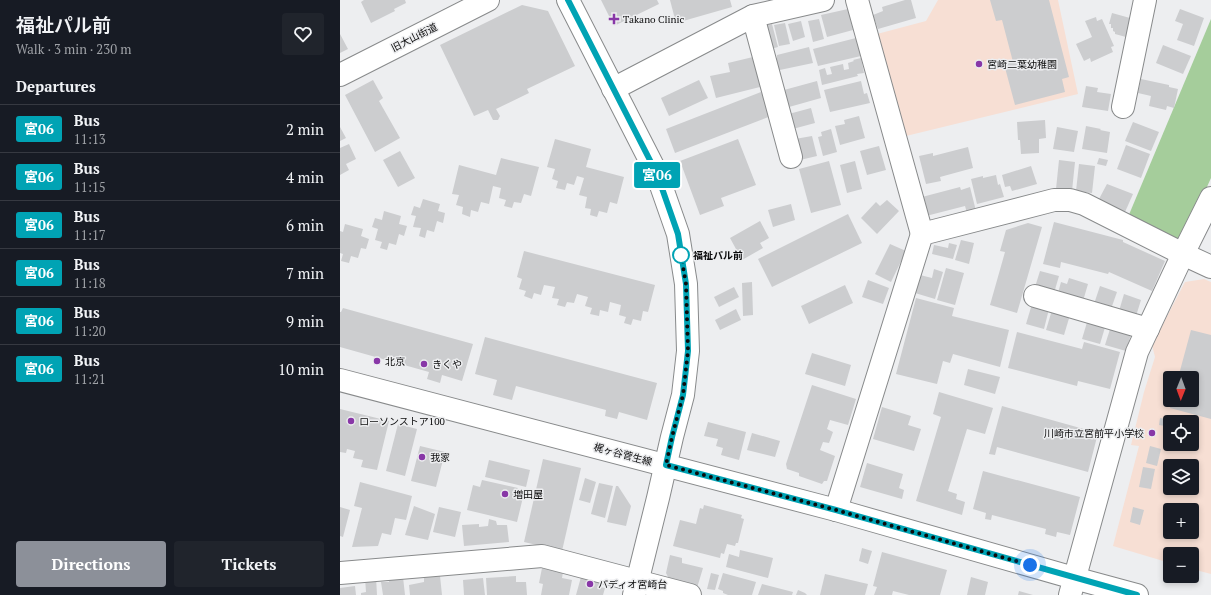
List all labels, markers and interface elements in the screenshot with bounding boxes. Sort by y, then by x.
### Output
text: 福祉パル前 [16,12,111,37]
button: heart [282,13,324,55]
marker: Takano Clinic [608,13,620,25]
place label: Takano Clinic [623,13,684,26]
street label: 旧大山街道 [389,20,439,55]
text: Walk · 3 min · 230 m [16,40,131,58]
place label: 宮崎二葉幼稚園 [987,58,1057,71]
marker: 宮崎二葉幼稚園 [974,59,984,69]
text: Departures [16,76,96,96]
text: Bus [74,110,100,130]
text: 宮06 [24,119,54,138]
text: 2 min [286,119,324,139]
text: 11:13 [74,130,106,148]
text: Bus [74,158,100,178]
line badge: 宮06 [634,162,680,188]
text: 宮06 [642,165,672,184]
text: 宮06 [24,167,54,186]
text: 4 min [286,167,324,187]
text: 11:15 [74,178,106,196]
text: Bus [74,206,100,226]
text: 宮06 [24,215,54,234]
text: 6 min [286,215,324,235]
text: 11:17 [74,226,106,244]
marker: 福祉パル前 [672,246,690,264]
place label: 福祉パル前 [693,249,743,262]
text: Bus [74,254,100,274]
text: 宮06 [24,263,54,282]
text: 7 min [286,263,324,283]
text: 11:18 [74,274,106,292]
text: Bus [74,302,100,322]
text: 宮06 [24,311,54,330]
text: 9 min [286,311,324,331]
text: 11:20 [74,322,106,340]
text: Bus [74,350,100,370]
place label: 北京 [385,355,405,368]
marker: 北京 [372,356,382,366]
place label: きくや [432,358,462,371]
text: 宮06 [24,359,54,378]
text: 10 min [278,359,324,379]
marker: きくや [419,359,429,369]
text: 11:21 [74,370,106,388]
north arrow [1163,371,1199,407]
map controls [1163,371,1199,583]
place label: ローソンストア100 [359,415,445,428]
button: locate [1163,415,1199,451]
marker: ローソンストア100 [346,416,356,426]
place label: 川崎市立宮前平小学校 [1044,427,1144,440]
marker: 川崎市立宮前平小学校 [1147,428,1157,438]
street label: 梶ヶ谷菅生線 [592,440,654,469]
place label: 我家 [430,451,450,464]
marker: 我家 [417,452,427,462]
button: layers [1163,459,1199,495]
place label: 増田屋 [513,488,543,501]
marker: 増田屋 [500,489,510,499]
button: + [1163,503,1199,539]
button: Directions [16,541,166,587]
button: Tickets [174,541,324,587]
button: − [1163,547,1199,583]
your location [1020,555,1040,575]
place label: パディオ宮崎台 [598,578,667,591]
marker: パディオ宮崎台 [585,579,595,589]

